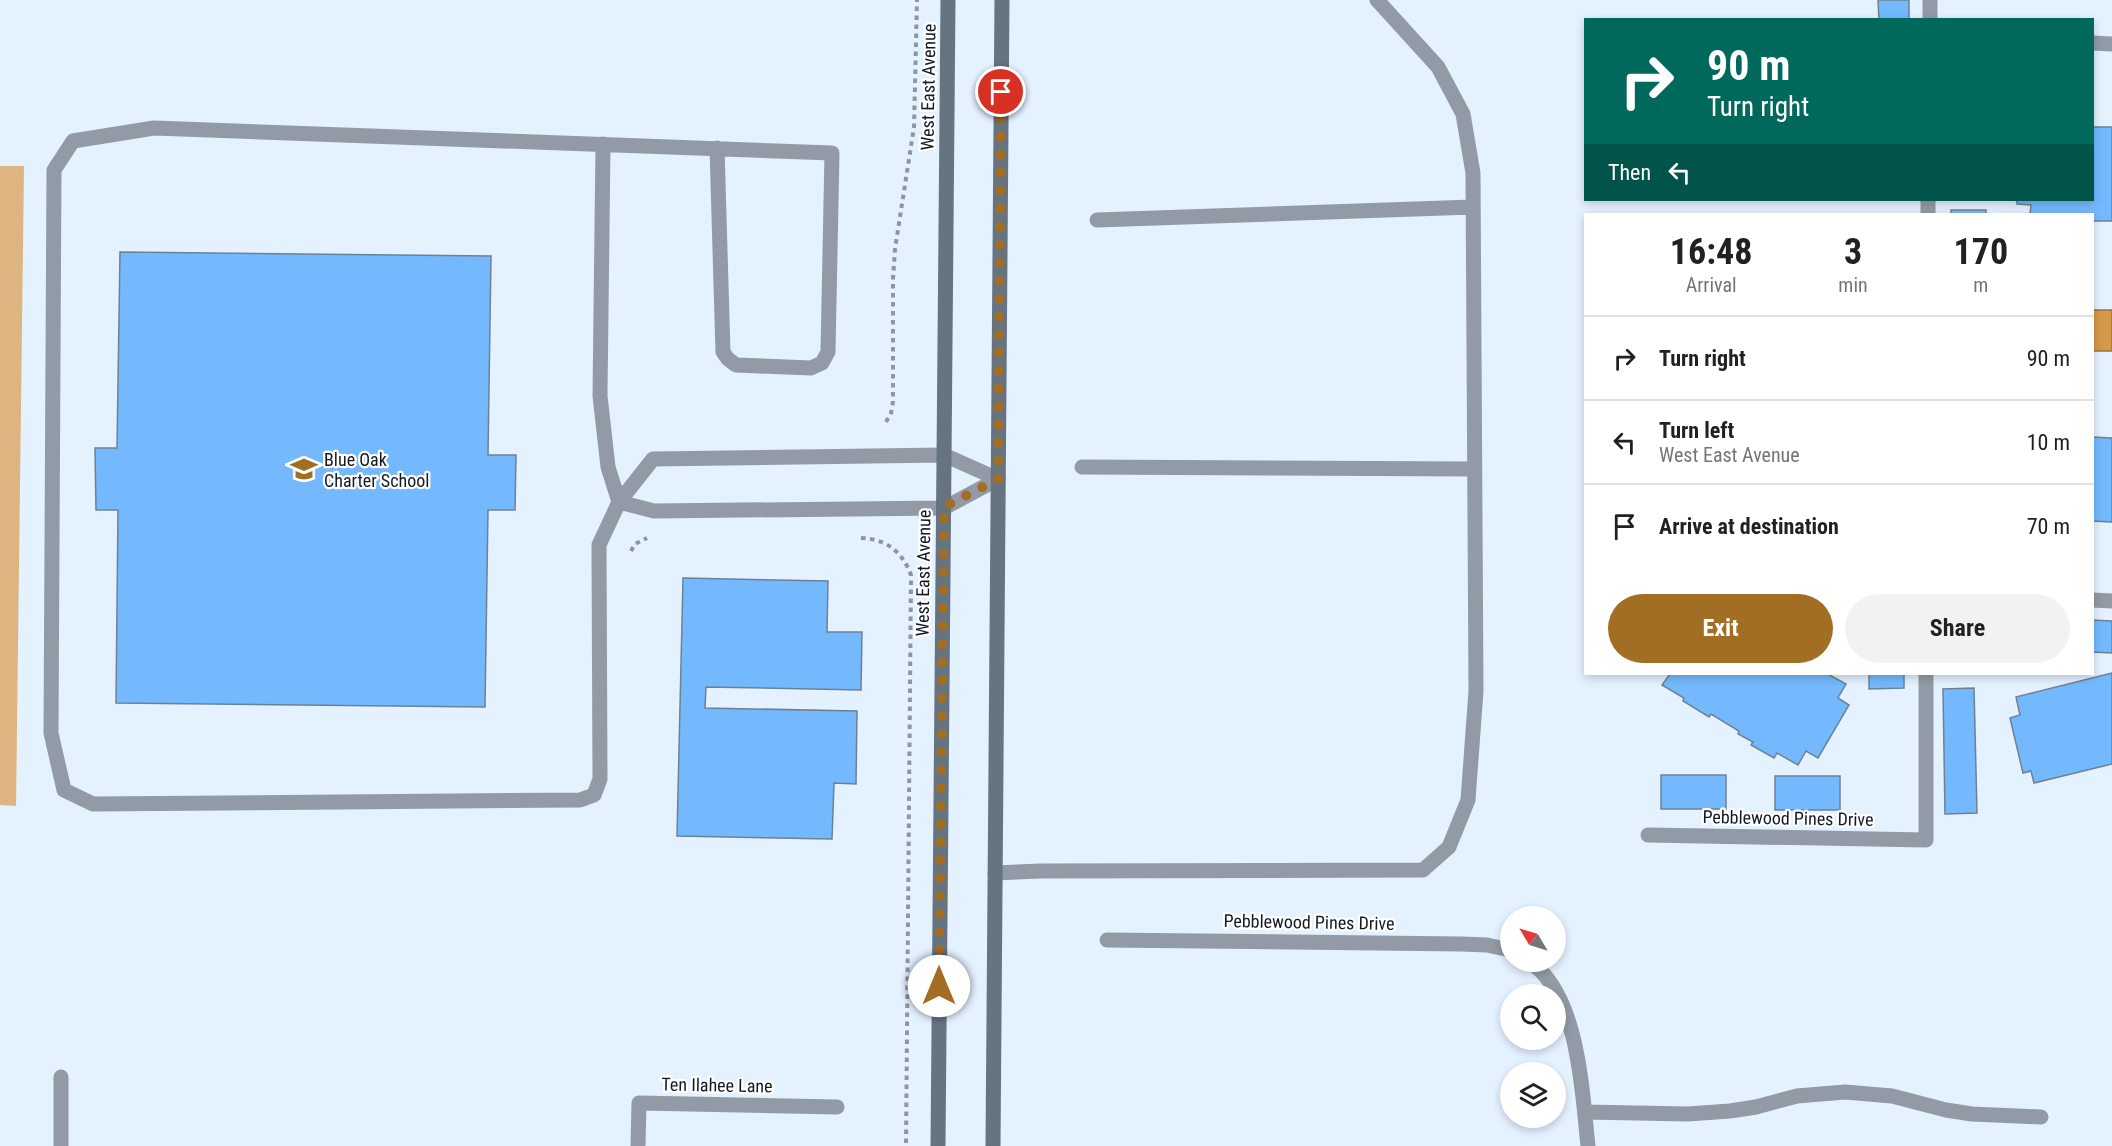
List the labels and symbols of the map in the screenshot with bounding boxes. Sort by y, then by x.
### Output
street label: West East Avenue [916,24,940,150]
pin [975,66,1026,117]
place label: Blue Oak Charter School [324,449,429,491]
school or university icon: Blue Oak Charter School [289,454,319,484]
street label: West East Avenue [911,510,935,636]
street label: Pebblewood Pines Drive [1702,806,1874,830]
north arrow [1500,906,1566,972]
street label: Pebblewood Pines Drive [1223,910,1395,934]
position arrow [907,954,971,1018]
street label: Ten Ilahee Lane [661,1074,773,1096]

